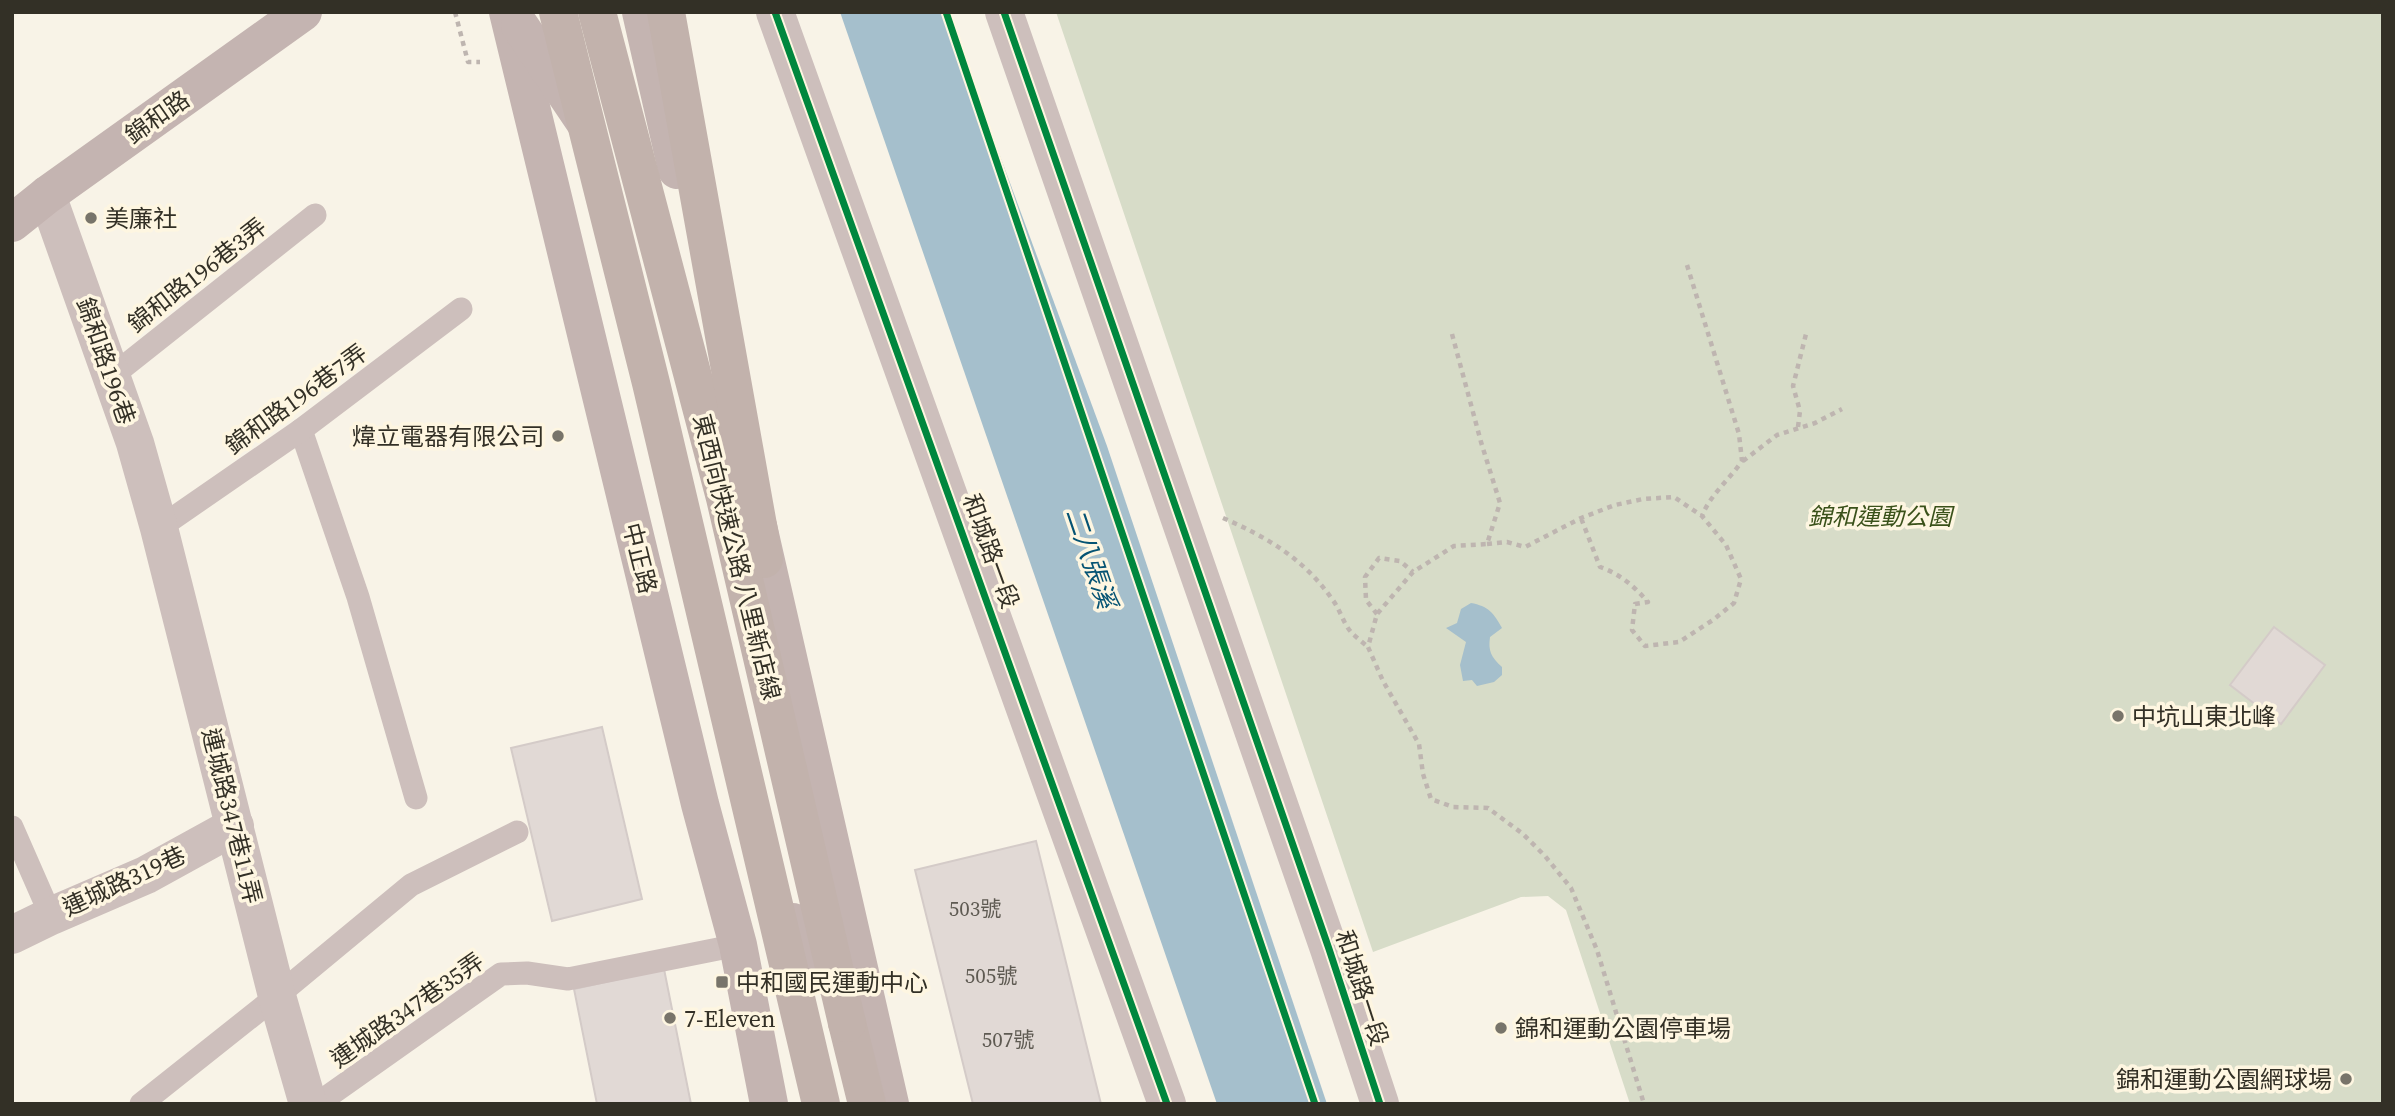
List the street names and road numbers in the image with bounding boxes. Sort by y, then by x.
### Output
street label: 錦和路 [118,83,196,151]
street label: 錦和路196巷3弄 [121,210,273,340]
street label: 錦和路196巷 [69,293,143,429]
street label: 錦和路196巷7弄 [218,336,374,462]
street label: 東西向快速公路 八里新店線 [685,411,789,703]
street label: 和城路一段 [955,489,1027,613]
street label: 中正路 [615,519,665,597]
street label: 連城路347巷11弄 [194,725,270,907]
street label: 連城路319巷 [57,838,191,924]
street label: 和城路一段 [1328,926,1396,1050]
street label: 連城路347巷35弄 [324,945,490,1075]

